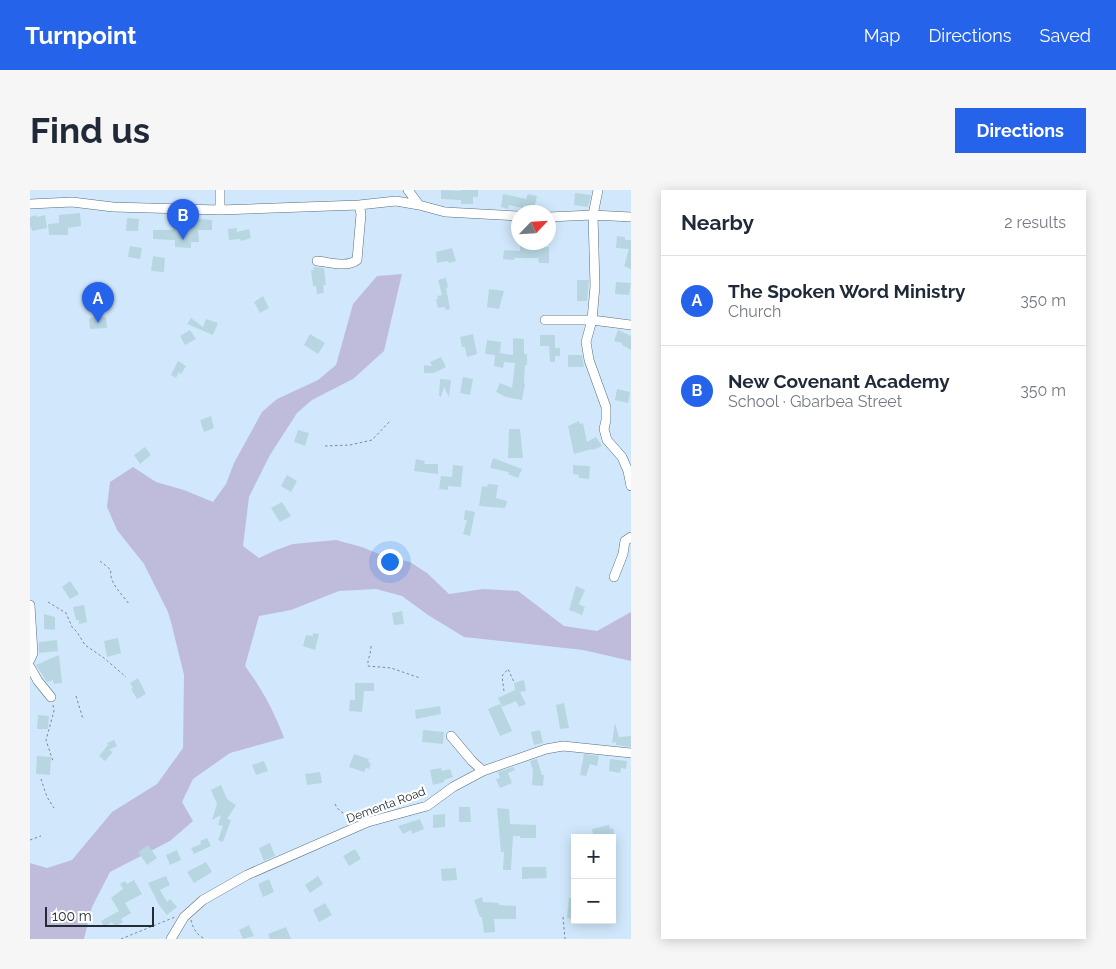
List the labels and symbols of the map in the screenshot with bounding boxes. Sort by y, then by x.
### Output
pin: B [167,199,199,240]
north arrow [511,205,556,250]
pin: A [82,282,114,323]
your location [377,549,403,575]
street label: Dementa Road [345,784,427,826]
scale bar [45,904,154,927]

